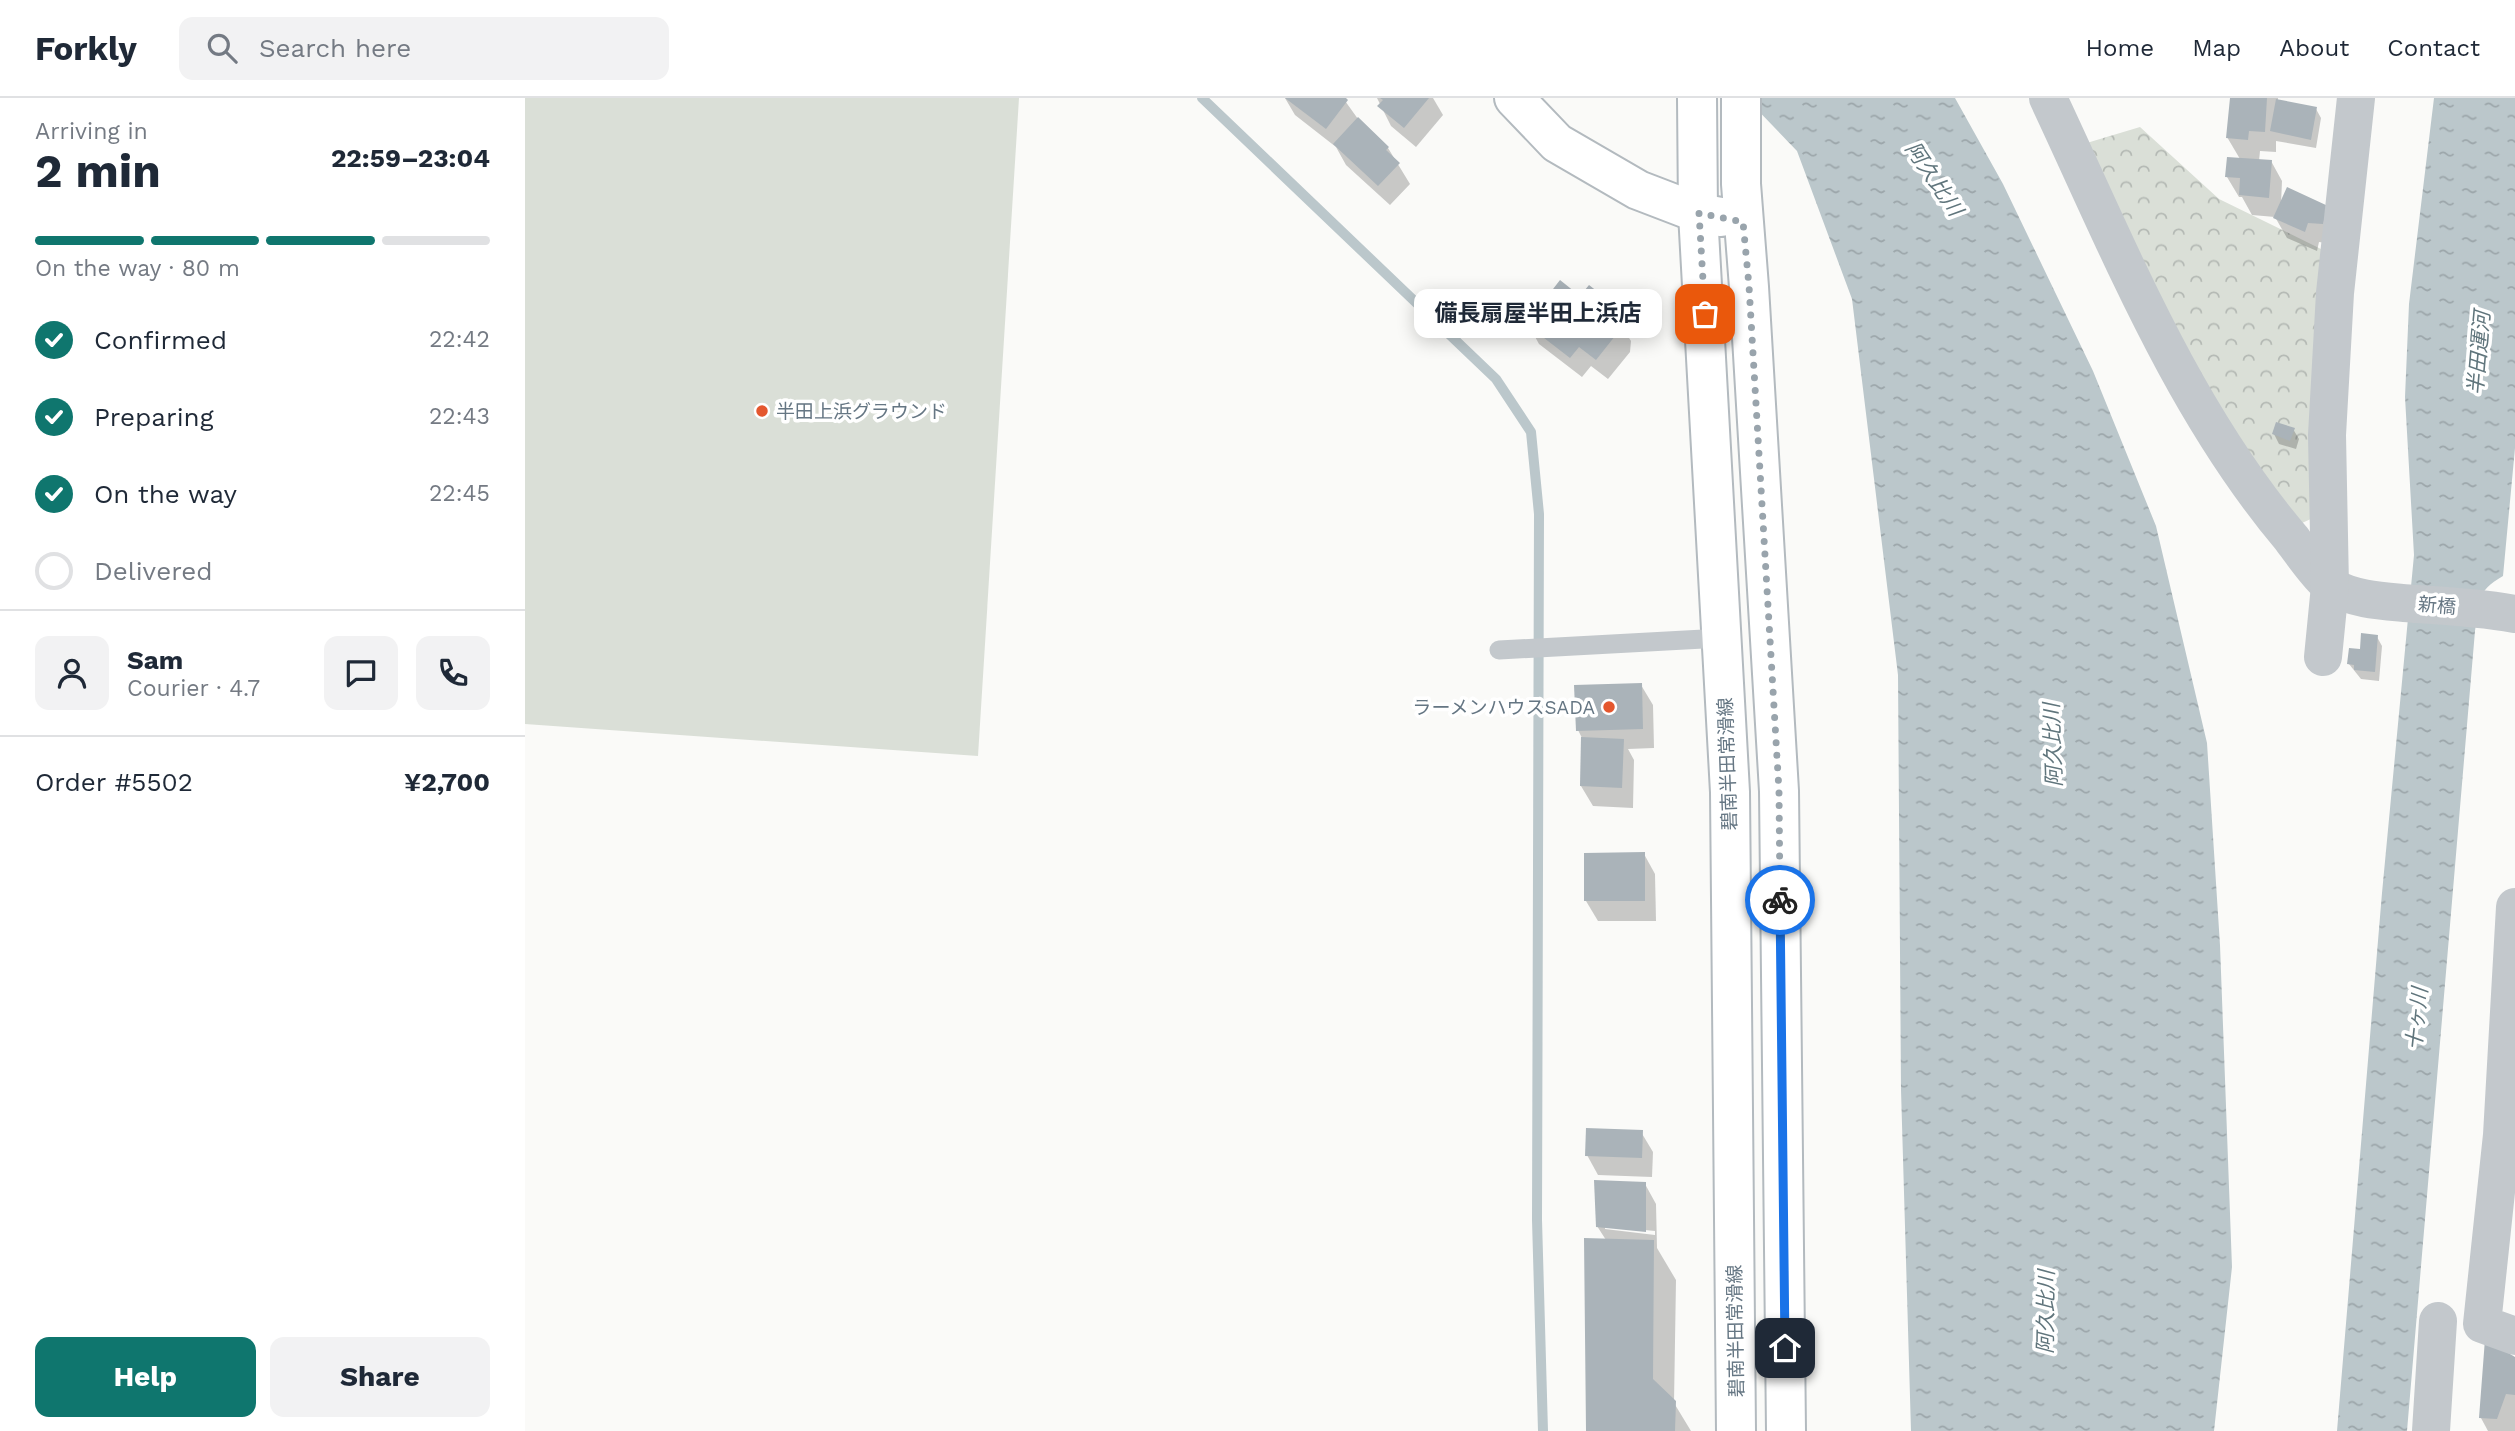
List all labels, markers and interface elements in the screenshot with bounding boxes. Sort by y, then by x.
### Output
search box [179,17,669,80]
text: Forkly [35,29,137,68]
icon: search [203,29,241,67]
text: Search here [259,33,411,63]
text: Home [2086,34,2154,62]
text: Map [2192,34,2241,62]
text: About [2279,34,2349,62]
text: Contact [2387,34,2480,62]
text: Arriving in [35,118,148,145]
water label: 阿久比川 [1901,137,1969,222]
text: 22:59–23:04 [331,143,490,173]
text: 2 min [35,144,161,198]
text: On the way · 80 m [35,255,240,282]
pin [1675,284,1735,344]
callout: 備長扇屋半田上浜店 [1415,290,1663,339]
icon: bag [1686,295,1724,333]
text: 備長扇屋半田上浜店 [1435,300,1642,327]
water label: 半田運河 [2462,306,2495,396]
icon: check [35,321,73,359]
text: Confirmed [94,325,227,355]
text: 22:42 [429,326,490,353]
icon: check [35,398,73,436]
place label: 半田上浜グラウンド [776,400,947,423]
text: Preparing [94,402,214,432]
text: 22:43 [429,403,490,430]
marker: 半田上浜グラウンド [754,403,770,419]
icon: check [35,475,73,513]
text: On the way [94,479,237,509]
text: 22:45 [429,480,490,507]
text: Delivered [94,556,213,586]
street label: 新橋 [2417,592,2457,619]
button: person [35,636,109,710]
button: chat [324,636,398,710]
button: phone [416,636,490,710]
text: Sam [127,645,183,675]
text: Courier · 4.7 [127,675,260,702]
place label: ラーメンハウスSADA [1412,696,1595,719]
street label: 碧南半田常滑線 [1714,697,1741,831]
marker: ラーメンハウスSADA [1601,699,1617,715]
water label: 阿久比川 [2038,701,2066,787]
text: Order #5502 [35,767,193,797]
text: ¥2,700 [404,767,490,797]
courier [1745,865,1815,935]
icon: bike [1761,881,1799,919]
water label: 十ヶ川 [2401,984,2432,1052]
street label: 碧南半田常滑線 [1723,1264,1748,1398]
water label: 阿久比川 [2032,1268,2059,1354]
pin [1755,1318,1815,1378]
icon: home [1766,1329,1804,1367]
button: Help [35,1337,256,1417]
button: Share [270,1337,490,1417]

